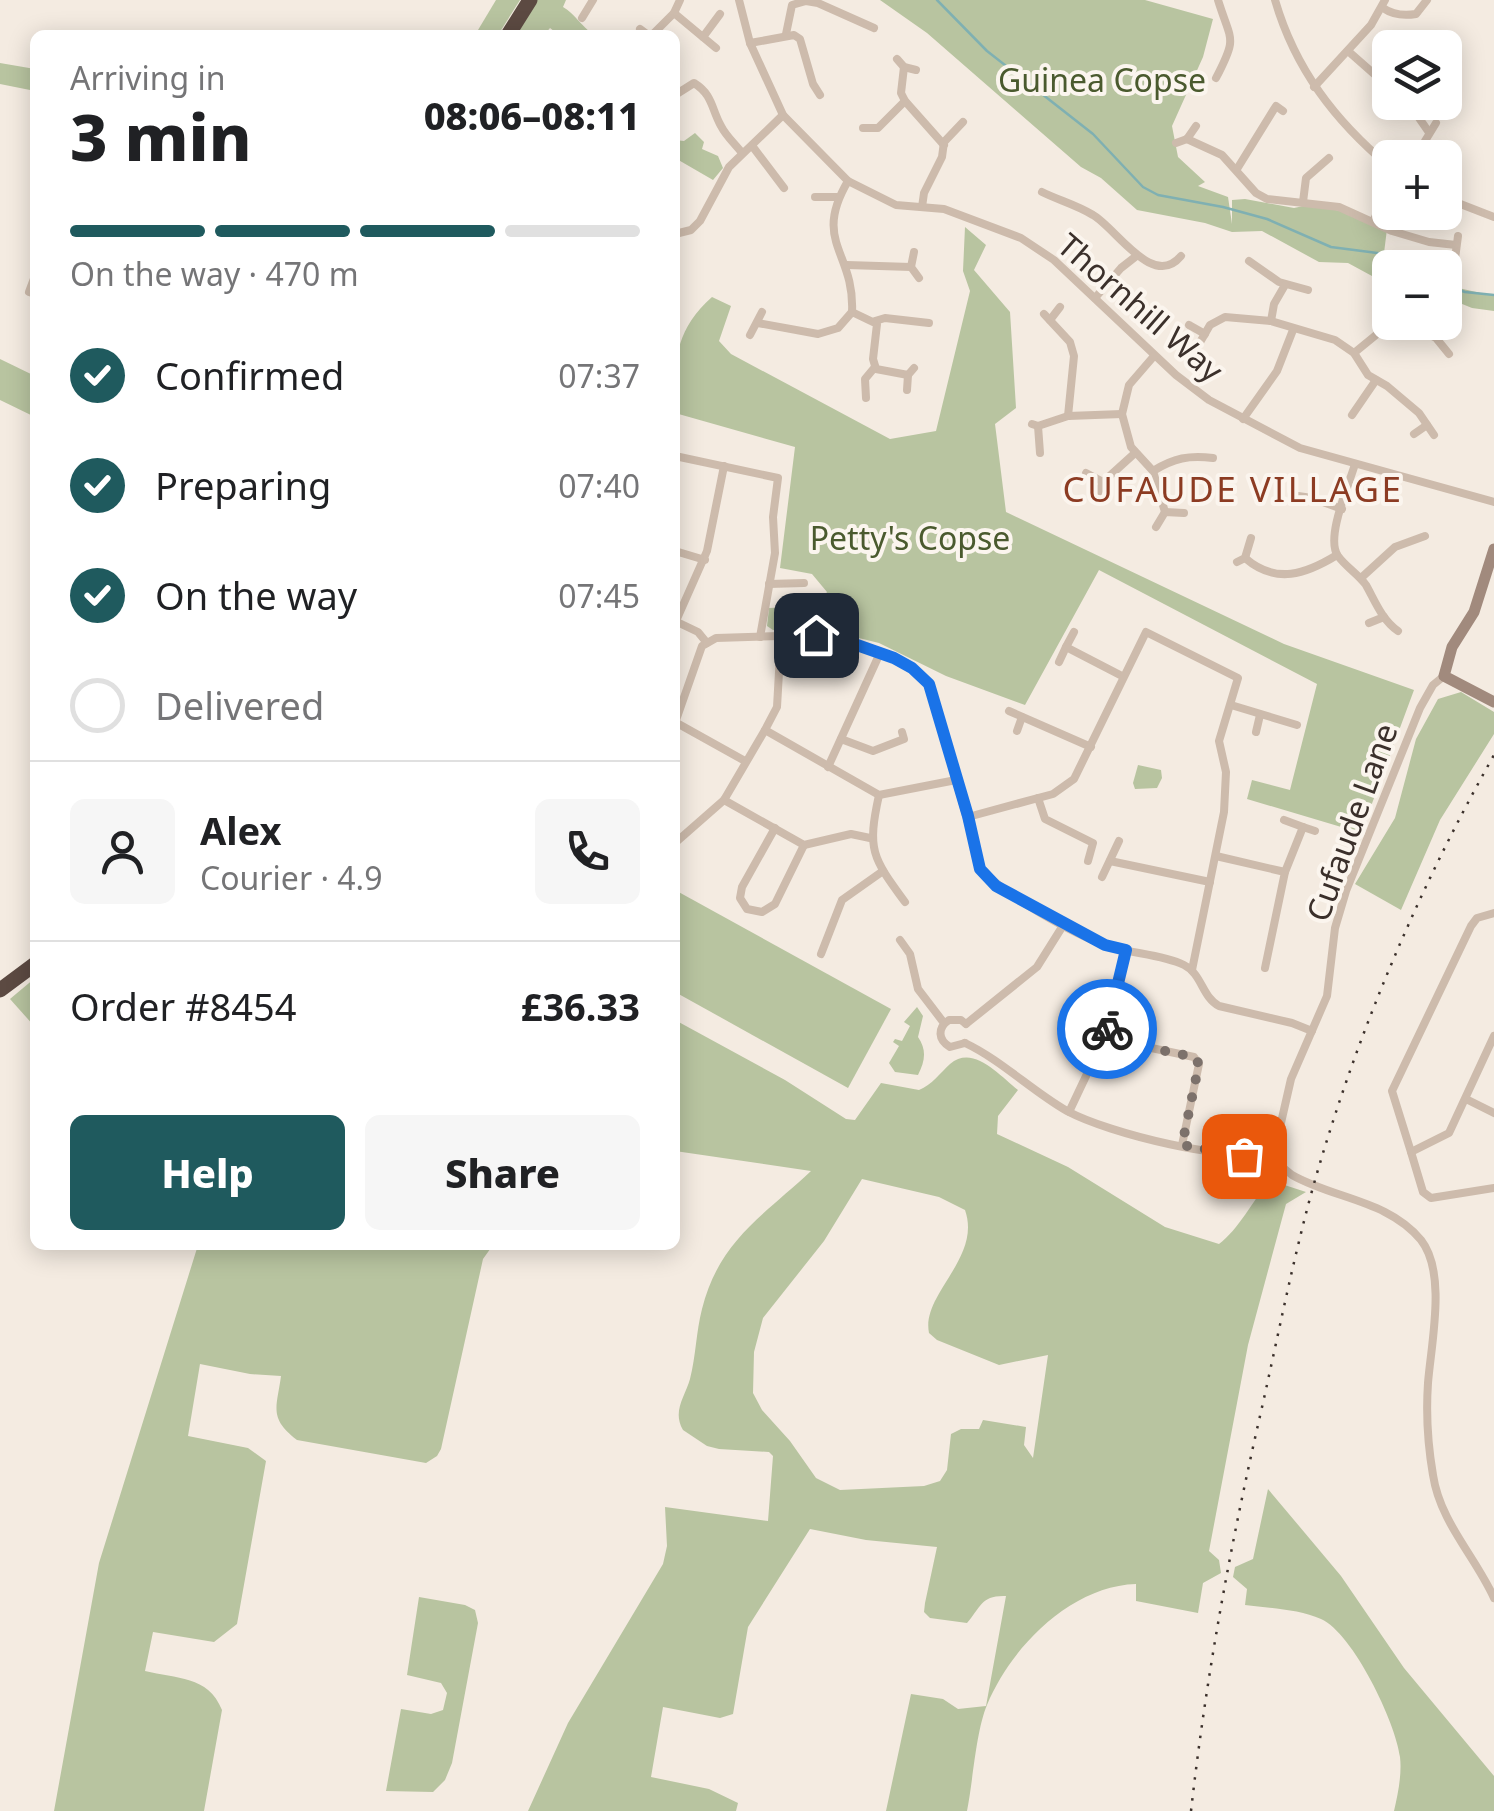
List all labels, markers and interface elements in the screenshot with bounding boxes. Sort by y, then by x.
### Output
map controls [1372,30,1462,340]
button: layers [1372,30,1462,120]
text: Arriving in [70,56,225,99]
park label: Guinea Copse [998,58,1206,101]
text: 08:06–08:11 [424,89,640,141]
text: 3 min [70,92,252,180]
button: + [1372,140,1462,230]
street label: Thornhill Way [1049,223,1233,391]
button: − [1372,250,1462,340]
text: On the way · 470 m [70,252,359,295]
icon: check [70,348,125,403]
text: Confirmed [155,349,344,401]
text: 07:37 [558,354,640,397]
icon: check [70,458,125,513]
text: Preparing [155,459,331,511]
text: 07:40 [558,464,640,507]
district label: CUFAUDE VILLAGE [1063,465,1403,512]
park label: Petty's Copse [810,516,1010,559]
icon: check [70,568,125,623]
text: On the way [155,569,357,621]
text: 07:45 [558,574,640,617]
pin [774,593,859,678]
icon: home [789,608,844,663]
text: Delivered [155,679,324,731]
street label: Cufaude Lane [1295,717,1407,927]
button: person [70,799,175,904]
button: phone [535,799,640,904]
text: Alex [200,804,282,856]
text: Courier · 4.9 [200,856,383,899]
courier [1057,979,1157,1079]
text: Order #8454 [70,980,296,1032]
text: £36.33 [521,980,640,1032]
icon: bike [1080,1002,1135,1057]
pin [1202,1114,1287,1199]
button: Help [70,1115,345,1230]
button: Share [365,1115,640,1230]
icon: bag [1217,1129,1272,1184]

